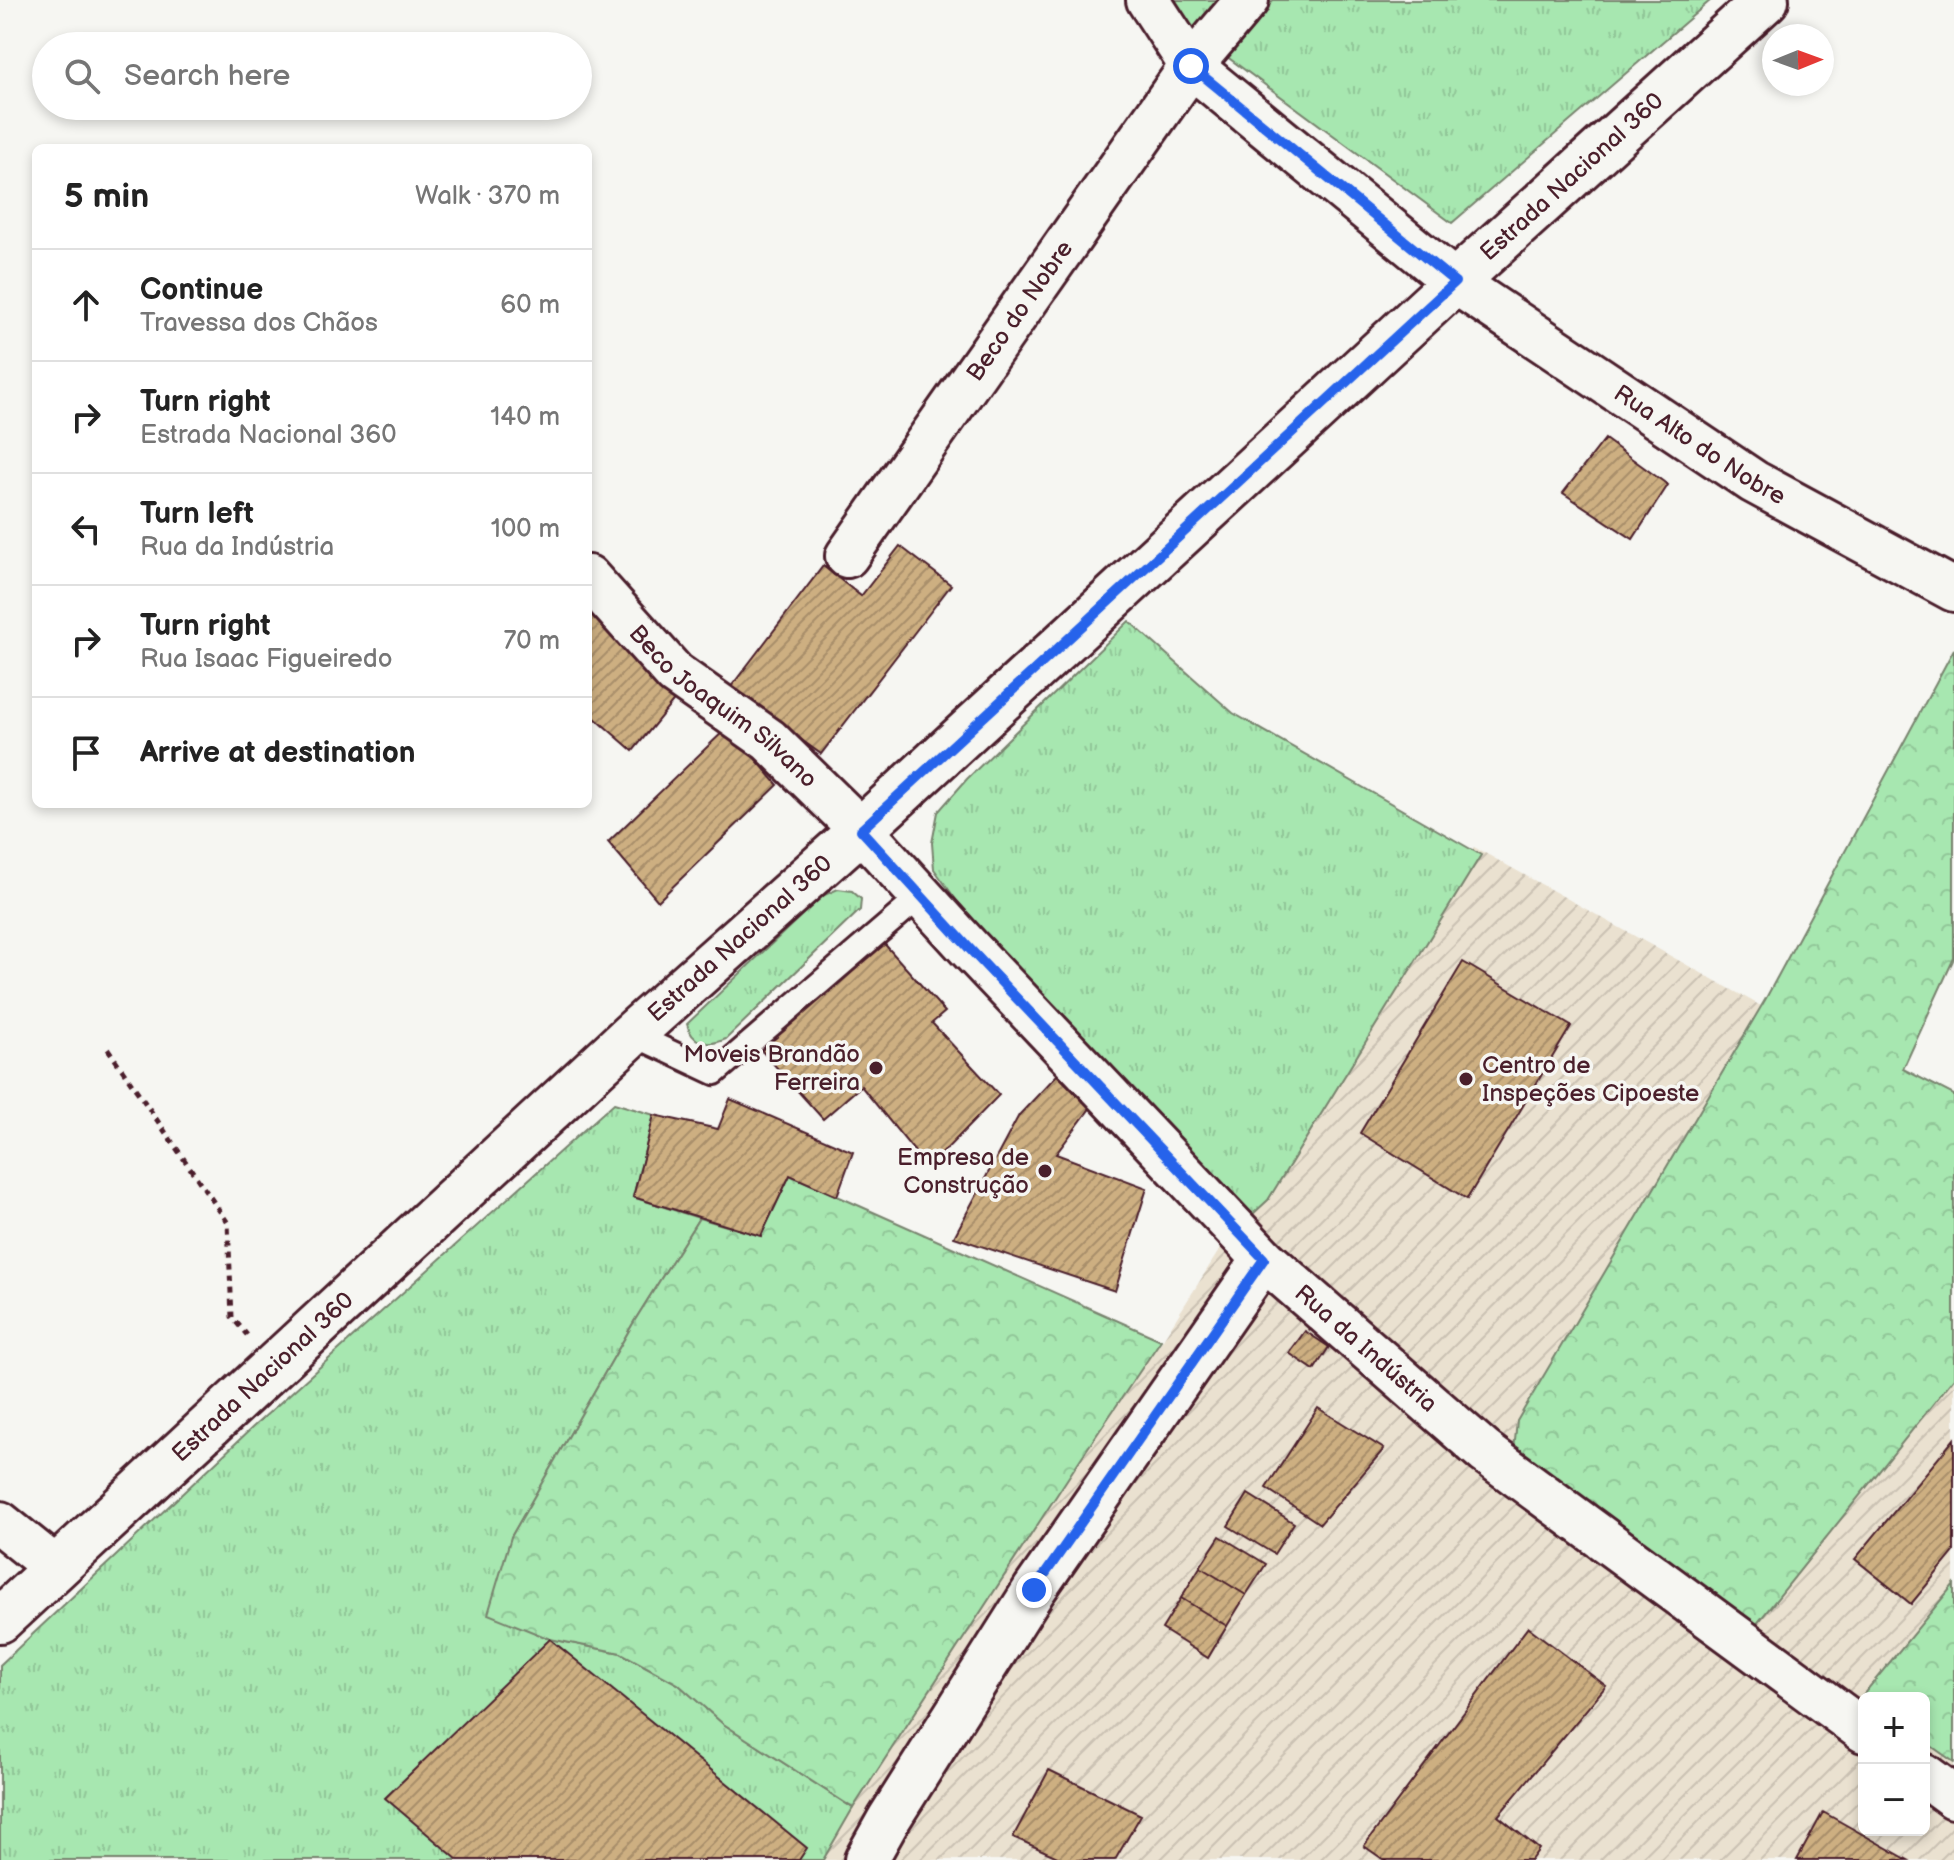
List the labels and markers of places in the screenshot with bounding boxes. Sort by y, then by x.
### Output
place label: Moveis Brandão Ferreira [683,1040,860,1097]
place label: Centro de Inspeções Cipoeste [1482,1051,1699,1108]
marker: Moveis Brandão Ferreira [867,1059,885,1077]
marker: Centro de Inspeções Cipoeste [1457,1070,1475,1088]
place label: Empresa de Construção [897,1143,1029,1200]
marker: Empresa de Construção [1036,1162,1054,1180]

